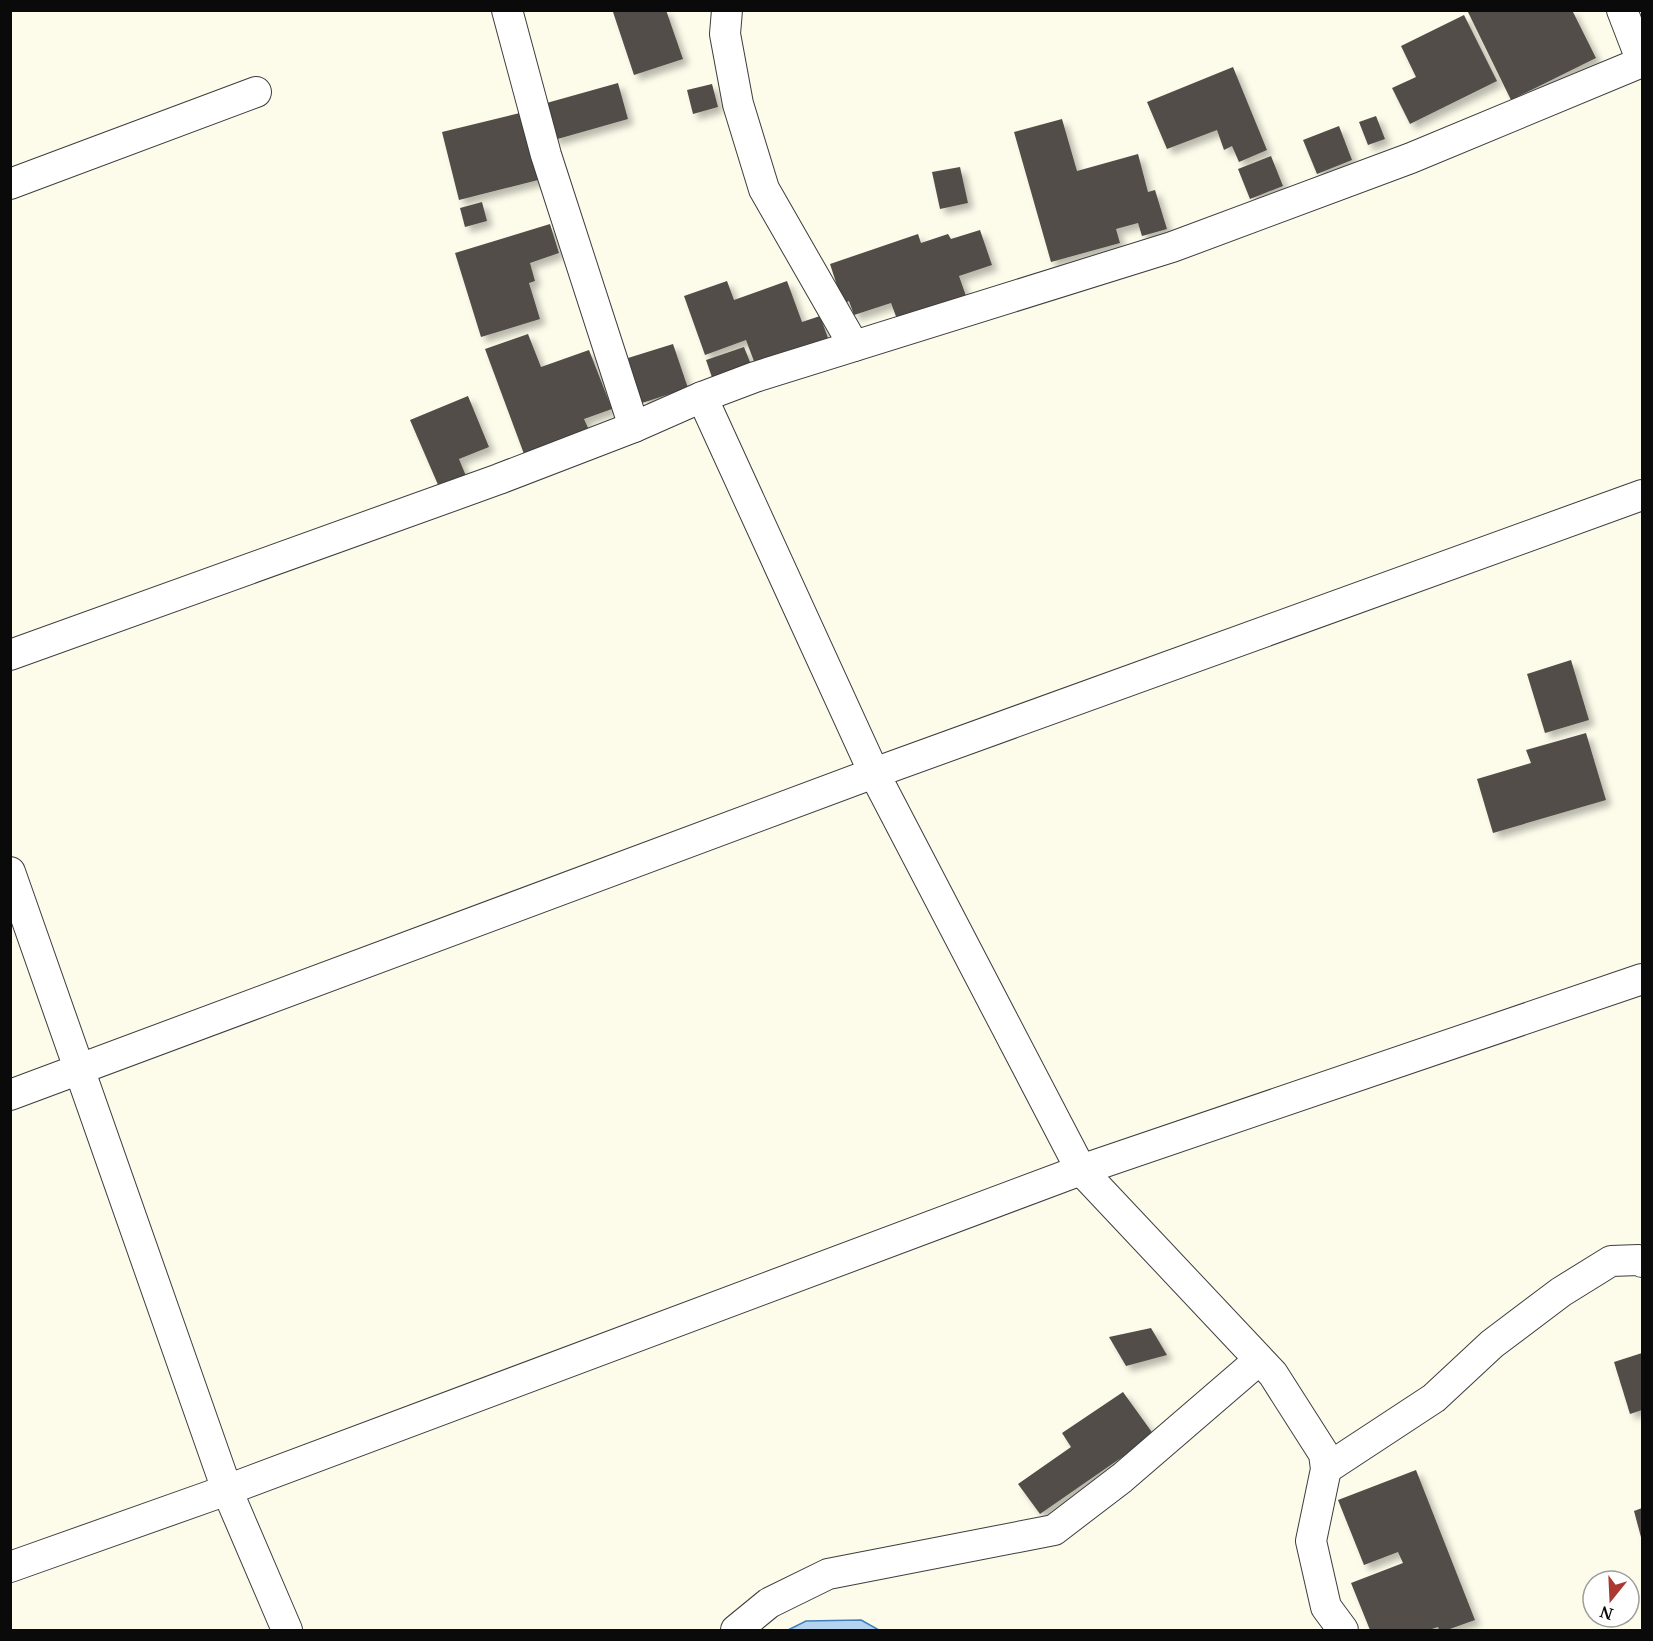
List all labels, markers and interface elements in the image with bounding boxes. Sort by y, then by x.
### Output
north arrow [1581,1569,1641,1629]
text: N [1597,1601,1616,1626]

